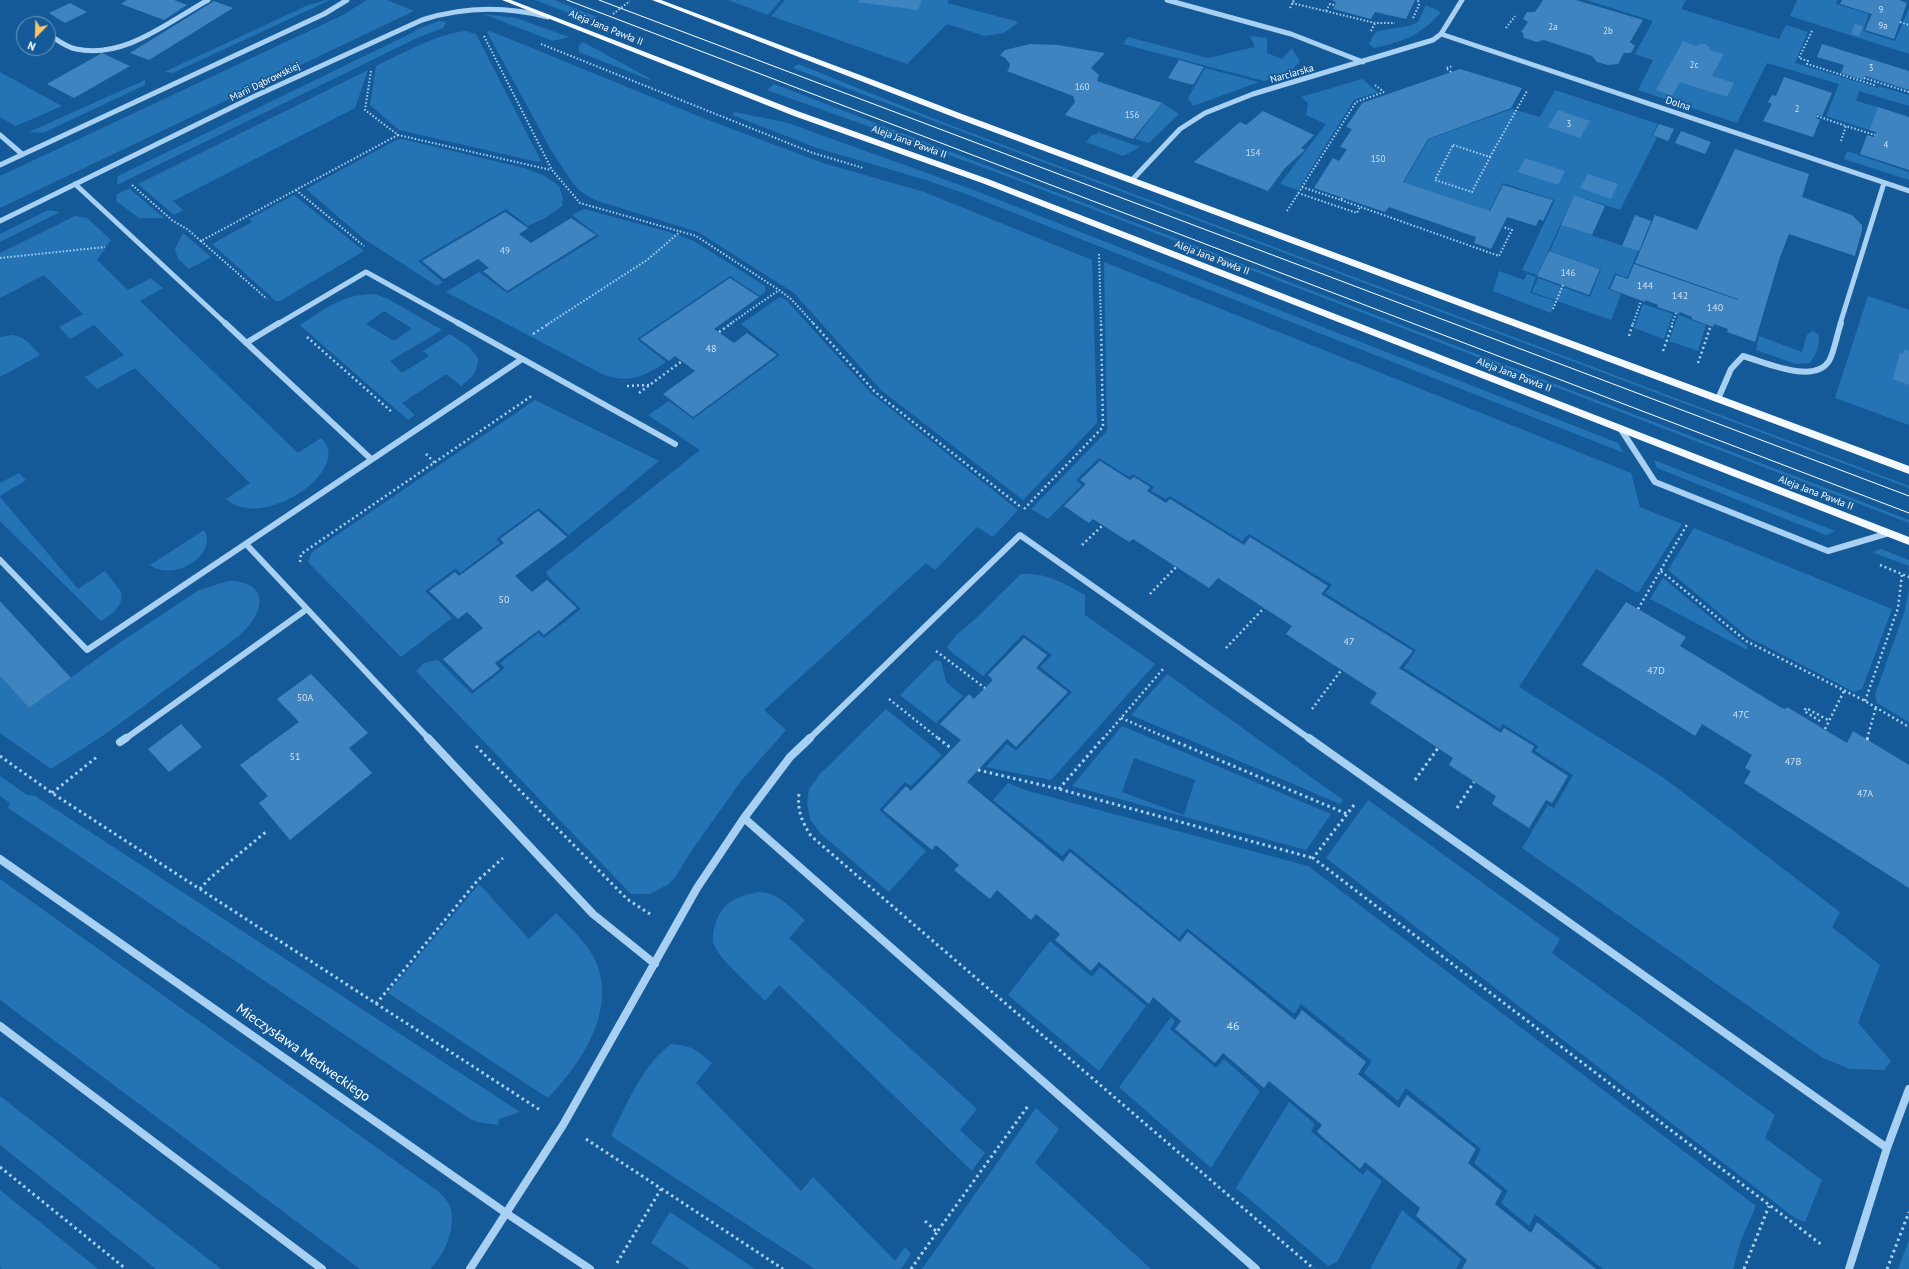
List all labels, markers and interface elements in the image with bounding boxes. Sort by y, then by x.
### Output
house number: 9 [1879,5,1883,15]
street label: Aleja Jana Pawła II [567,8,645,48]
north arrow [16,16,56,56]
house number: 9a [1878,21,1888,31]
house number: 2a [1548,22,1558,32]
house number: 2b [1603,26,1613,36]
text: N [26,38,38,54]
street label: Marii Dąbrowskiej [228,60,302,104]
house number: 2c [1690,60,1698,70]
street label: Narciarska [1269,62,1315,86]
house number: 3 [1869,63,1873,73]
house number: 160 [1075,82,1089,92]
street label: Dolna [1664,94,1692,114]
house number: 2 [1795,104,1799,114]
house number: 156 [1125,110,1139,120]
house number: 3 [1567,119,1571,129]
street label: Aleja Jana Pawła II [870,123,948,161]
house number: 4 [1884,140,1888,150]
house number: 154 [1246,148,1260,158]
house number: 150 [1371,154,1385,164]
street label: Aleja Jana Pawła II [1173,238,1251,278]
house number: 49 [500,246,510,256]
house number: 146 [1561,268,1575,278]
house number: 144 [1637,280,1653,292]
house number: 142 [1672,290,1688,302]
house number: 140 [1707,302,1723,314]
house number: 48 [706,343,716,355]
street label: Aleja Jana Pawła II [1475,355,1553,395]
street label: Aleja Jana Pawła II [1777,473,1855,513]
house number: 50 [499,594,509,606]
house number: 47 [1344,636,1354,648]
house number: 47D [1647,665,1665,677]
house number: 50A [297,692,313,704]
house number: 47C [1733,709,1749,721]
house number: 51 [290,751,300,763]
house number: 47B [1785,756,1801,768]
house number: 47A [1857,788,1873,800]
street label: Mieczysława Medweckiego [233,1000,373,1106]
house number: 46 [1226,1020,1240,1034]

